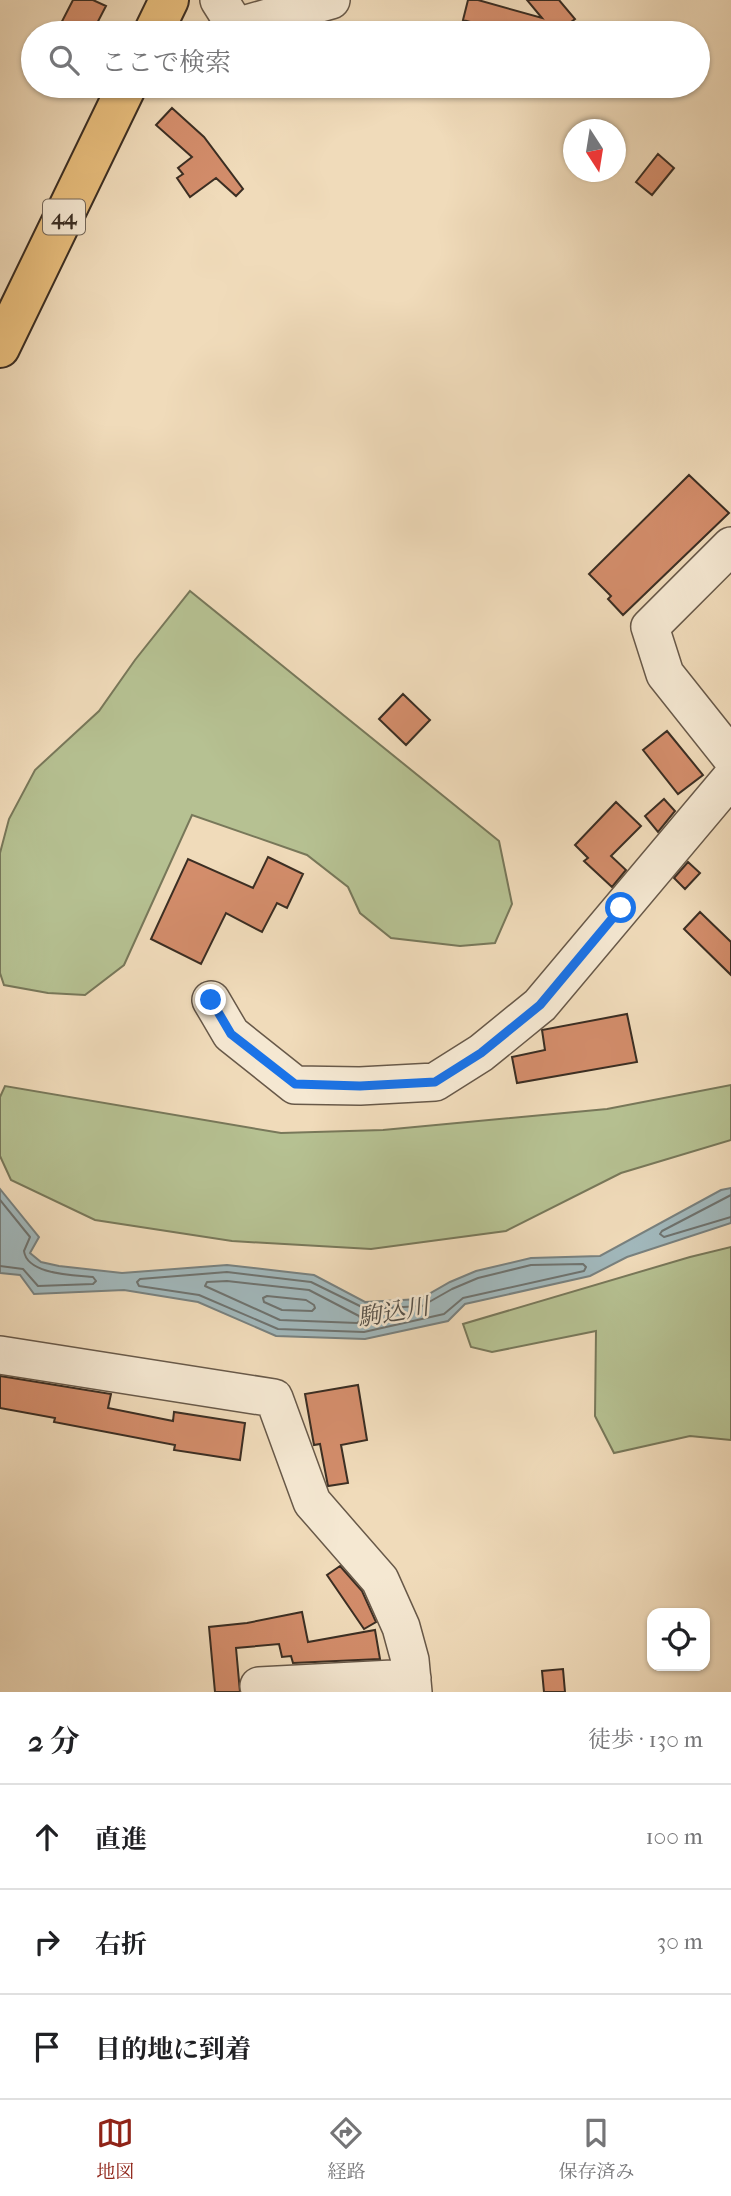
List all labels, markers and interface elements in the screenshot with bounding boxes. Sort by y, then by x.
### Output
search box [21,21,710,98]
icon: search [45,41,83,79]
text: ここで検索 [101,47,231,78]
north arrow [563,119,626,182]
road number: 44 [43,200,85,234]
route start [605,892,636,923]
route end [195,984,226,1015]
water label: 駒込川 [355,1291,434,1332]
map controls [647,1608,710,1671]
button: locate [647,1608,710,1671]
text: 2 分 [28,1724,80,1759]
text: 徒歩 · 130 m [588,1726,703,1753]
icon: ahead [28,1818,66,1856]
text: 100 m [645,1823,703,1850]
text: 直進 [95,1824,147,1855]
icon: right [28,1923,66,1961]
text: 30 m [657,1928,703,1955]
text: 右折 [95,1929,147,1960]
icon: arrive [28,2028,66,2066]
text: 目的地に到着 [95,2034,251,2065]
tab: 地図 [96,2114,135,2183]
tab: 経路 [327,2114,366,2183]
tab: 保存済み [558,2114,635,2183]

